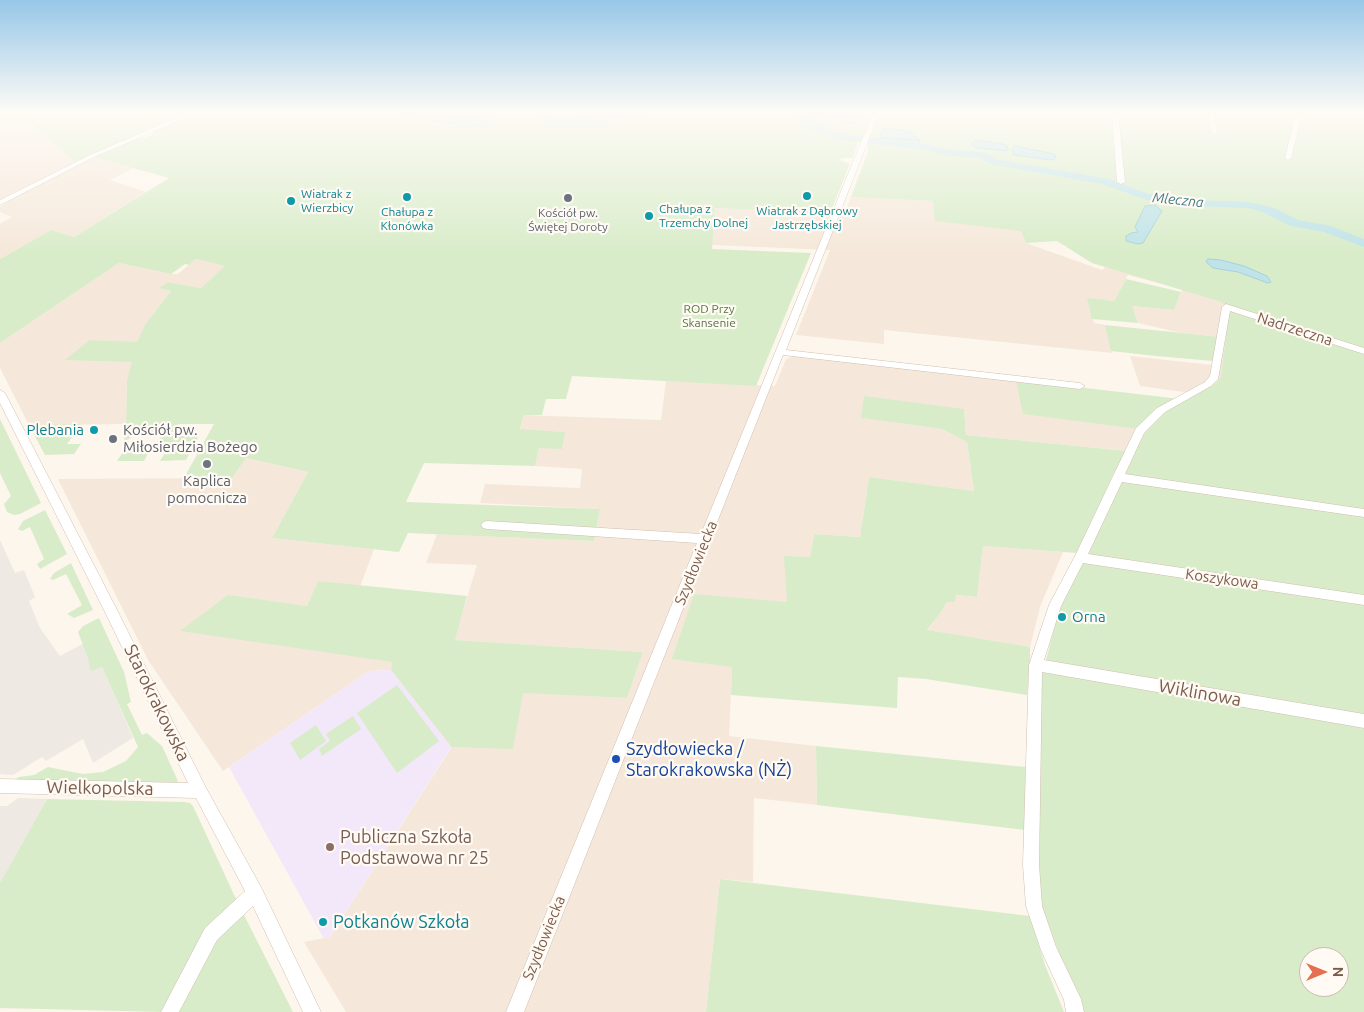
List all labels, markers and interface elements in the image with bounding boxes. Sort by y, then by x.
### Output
place label: Wiatrak z Wierzbicy [301,187,353,215]
water label: Mleczna [1152,189,1204,211]
marker: Wiatrak z Dąbrowy Jastrzębskiej [801,190,813,202]
marker: Chałupa z Kłonówka [401,191,413,203]
marker: Kościół pw. Świętej Doroty [562,192,574,204]
marker: Wiatrak z Wierzbicy [285,195,297,207]
place label: Chałupa z Trzemchy Dolnej [659,202,748,230]
place label: Wiatrak z Dąbrowy Jastrzębskiej [756,204,858,232]
place label: Chałupa z Kłonówka [381,205,433,233]
place label: Kościół pw. Świętej Doroty [528,206,608,234]
marker: Chałupa z Trzemchy Dolnej [643,210,655,222]
park label: ROD Przy Skansenie [682,302,736,330]
street label: Nadrzeczna [1255,308,1335,350]
place label: Plebania [26,421,84,439]
place label: Kościół pw. Miłosierdzia Bożego [123,421,258,456]
marker: Plebania [88,424,100,436]
marker: Kościół pw. Miłosierdzia Bożego [107,433,119,445]
marker: Kaplica pomocnicza [201,458,213,470]
place label: Kaplica pomocnicza [167,472,247,507]
street label: Szydłowiecka [671,518,721,608]
street label: Koszykowa [1184,565,1260,593]
place label: Orna [1072,608,1106,626]
marker: Orna [1056,611,1068,623]
street label: Starokrakowska [119,641,195,765]
street label: Wiklinowa [1157,675,1243,711]
place label: Szydłowiecka / Starokrakowska (NŻ) [626,738,792,781]
marker: Szydłowiecka / Starokrakowska (NŻ) [610,753,622,765]
street label: Wielkopolska [46,776,154,800]
place label: Publiczna Szkoła Podstawowa nr 25 [340,826,489,869]
marker: Publiczna Szkoła Podstawowa nr 25 [324,841,336,853]
street label: Szydłowiecka [519,893,569,983]
place label: Potkanów Szkoła [333,911,469,933]
marker: Potkanów Szkoła [317,916,329,928]
north arrow [1299,947,1349,997]
text: N [1330,967,1346,977]

